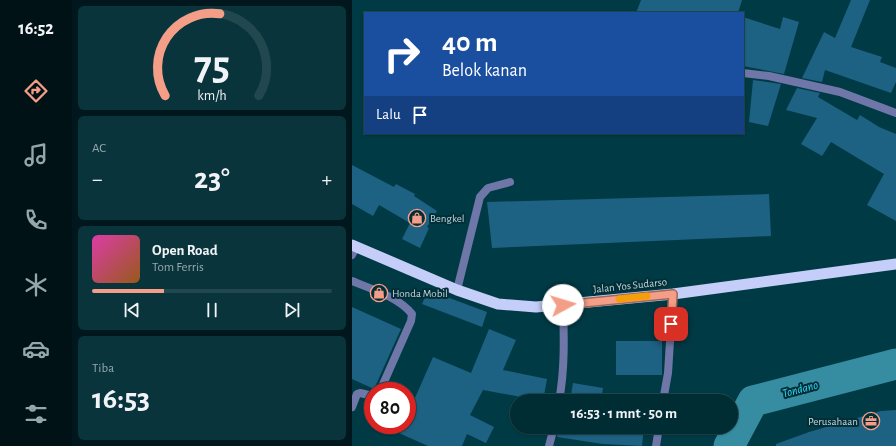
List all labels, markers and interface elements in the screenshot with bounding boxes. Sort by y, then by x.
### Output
text: 16:52 [18,20,54,38]
icon: right [376,28,428,80]
text: 40 m [442,29,498,57]
text: 75 [194,46,230,87]
text: Belok kanan [442,62,527,80]
icon: directions [22,77,50,105]
text: km/h [197,89,227,103]
icon: arrive [409,104,431,126]
text: Lalu [376,107,401,122]
icon: music [22,141,50,169]
text: AC [92,142,106,155]
text: 23° [194,164,230,194]
text: − [92,168,103,190]
text: + [321,168,332,190]
icon: phone [22,206,50,234]
shop icon: Bengkel [407,208,427,228]
place label: Bengkel [430,213,465,224]
text: Open Road [152,243,218,258]
text: Tom Ferris [152,261,204,274]
icon: climate [22,271,50,299]
street label: Jalan Yos Sudarso [593,276,668,295]
shop icon: Honda Mobil [369,283,389,303]
position arrow [542,284,584,326]
place label: Honda Mobil [392,288,448,299]
icon: previous [121,299,143,321]
icon: pause [201,299,223,321]
icon: next [281,299,303,321]
pin [654,307,688,341]
icon: arrive [660,313,682,335]
icon: car [22,335,50,363]
text: Tiba [92,362,114,375]
water label: Tondano [781,378,819,400]
speed limit sign: 80 [364,382,416,434]
text: 16:53 [92,384,150,414]
icon: filters [22,400,50,428]
text: 16:53 · 1 mnt · 50 m [571,406,677,421]
office icon: Perusahaan [861,411,881,431]
place label: Perusahaan [808,416,858,427]

